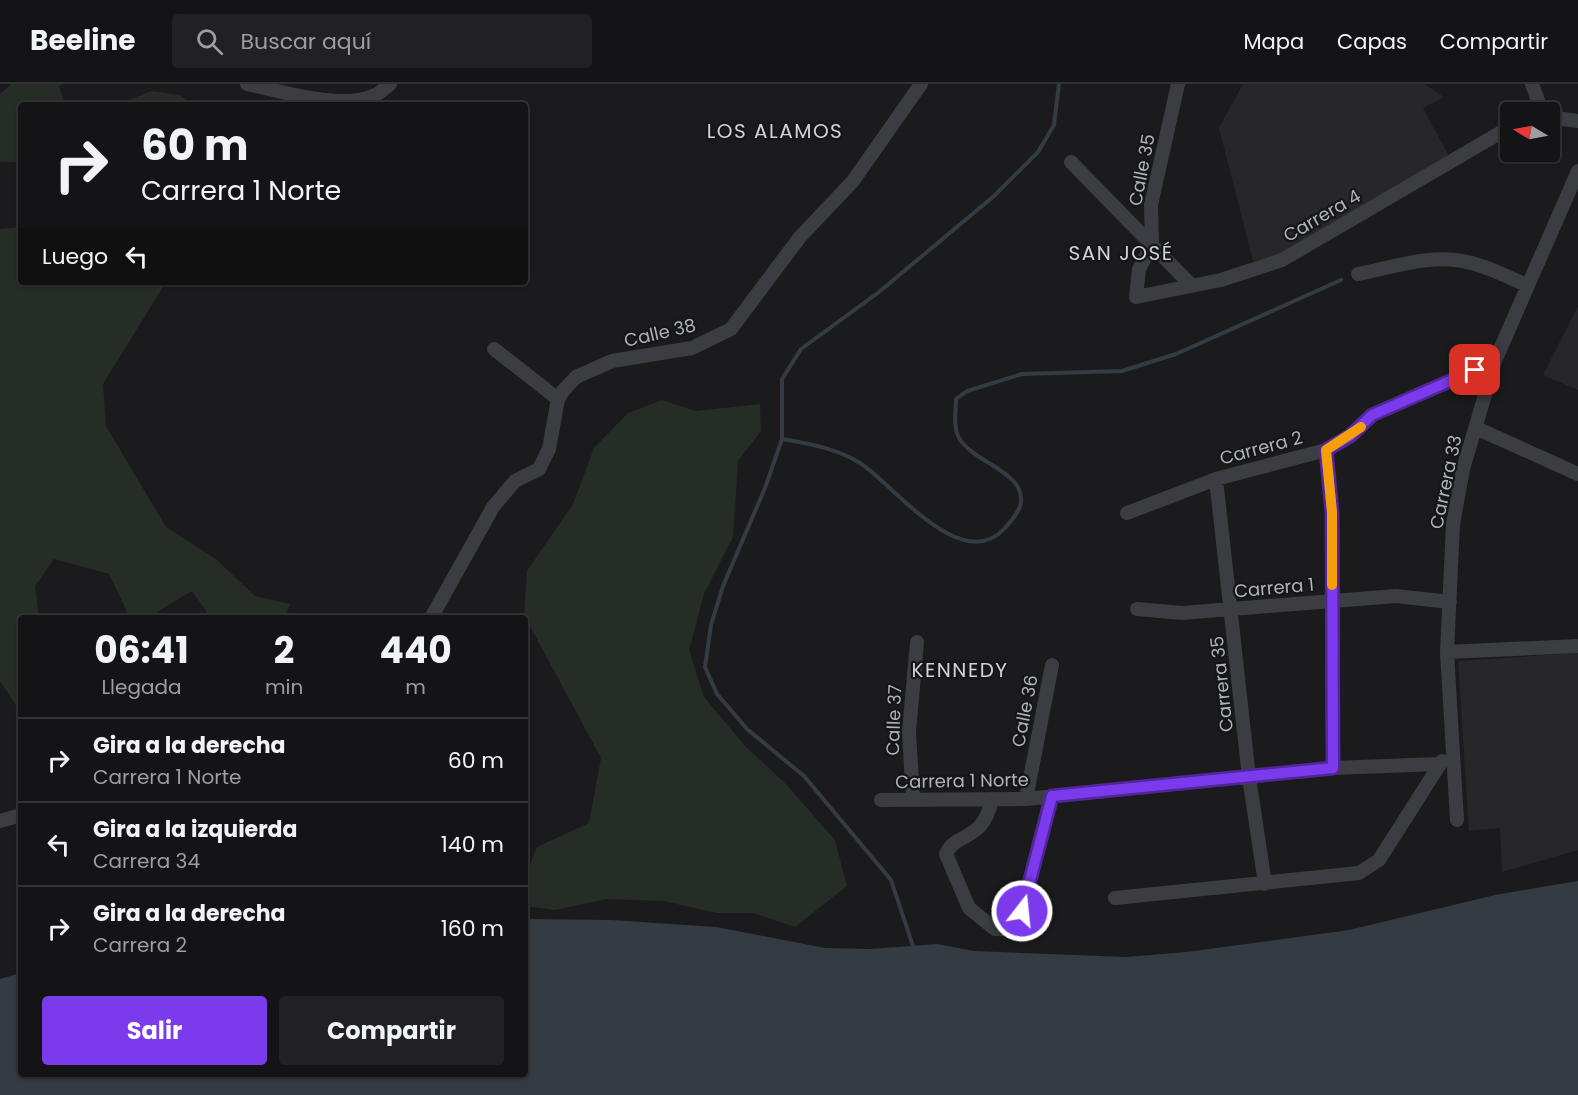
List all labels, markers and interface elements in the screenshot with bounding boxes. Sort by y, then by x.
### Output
search box [172,14,592,68]
text: Beeline [30,21,136,60]
icon: search [193,25,226,58]
text: Buscar aquí [241,26,371,57]
text: Mapa [1243,27,1304,56]
text: Capas [1337,27,1407,56]
text: Compartir [1440,27,1548,56]
north arrow [1500,102,1560,162]
map controls [1500,102,1560,162]
text: 60 m [141,116,249,175]
district label: LOS ALAMOS [707,117,843,145]
icon: right [42,126,120,204]
street label: Calle 35 [1122,132,1161,208]
text: Carrera 1 Norte [141,172,341,209]
street label: Carrera 4 [1278,183,1365,248]
district label: SAN JOSÉ [1069,239,1173,267]
icon: left [120,240,153,273]
text: Luego [42,241,108,272]
street label: Calle 38 [622,312,698,353]
pin [1449,344,1500,395]
icon: arrive [1458,353,1491,386]
street label: Carrera 2 [1217,424,1305,471]
street label: Carrera 33 [1423,433,1468,531]
street label: Carrera 1 [1233,572,1315,603]
text: 06:41 [94,625,189,676]
text: 2 [274,625,294,676]
text: 440 [380,625,452,676]
street label: Carrera 35 [1204,635,1239,733]
district label: KENNEDY [912,656,1008,684]
text: Llegada [101,673,182,701]
text: min [265,673,303,701]
text: m [405,673,426,701]
street label: Calle 36 [1005,673,1044,749]
street label: Calle 37 [880,684,907,756]
text: Gira a la derecha [93,730,286,761]
icon: right [42,744,75,777]
text: 60 m [448,745,504,776]
text: Carrera 1 Norte [93,763,241,791]
street label: Carrera 1 Norte [895,767,1029,794]
text: Gira a la izquierda [93,814,297,845]
icon: left [42,828,75,861]
text: 140 m [441,829,504,860]
text: Carrera 34 [93,847,200,875]
position arrow [990,879,1054,943]
text: Gira a la derecha [93,898,286,929]
icon: right [42,912,75,945]
text: 160 m [441,913,504,944]
text: Carrera 2 [93,931,187,959]
button: Salir [42,996,267,1065]
button: Compartir [279,996,504,1065]

